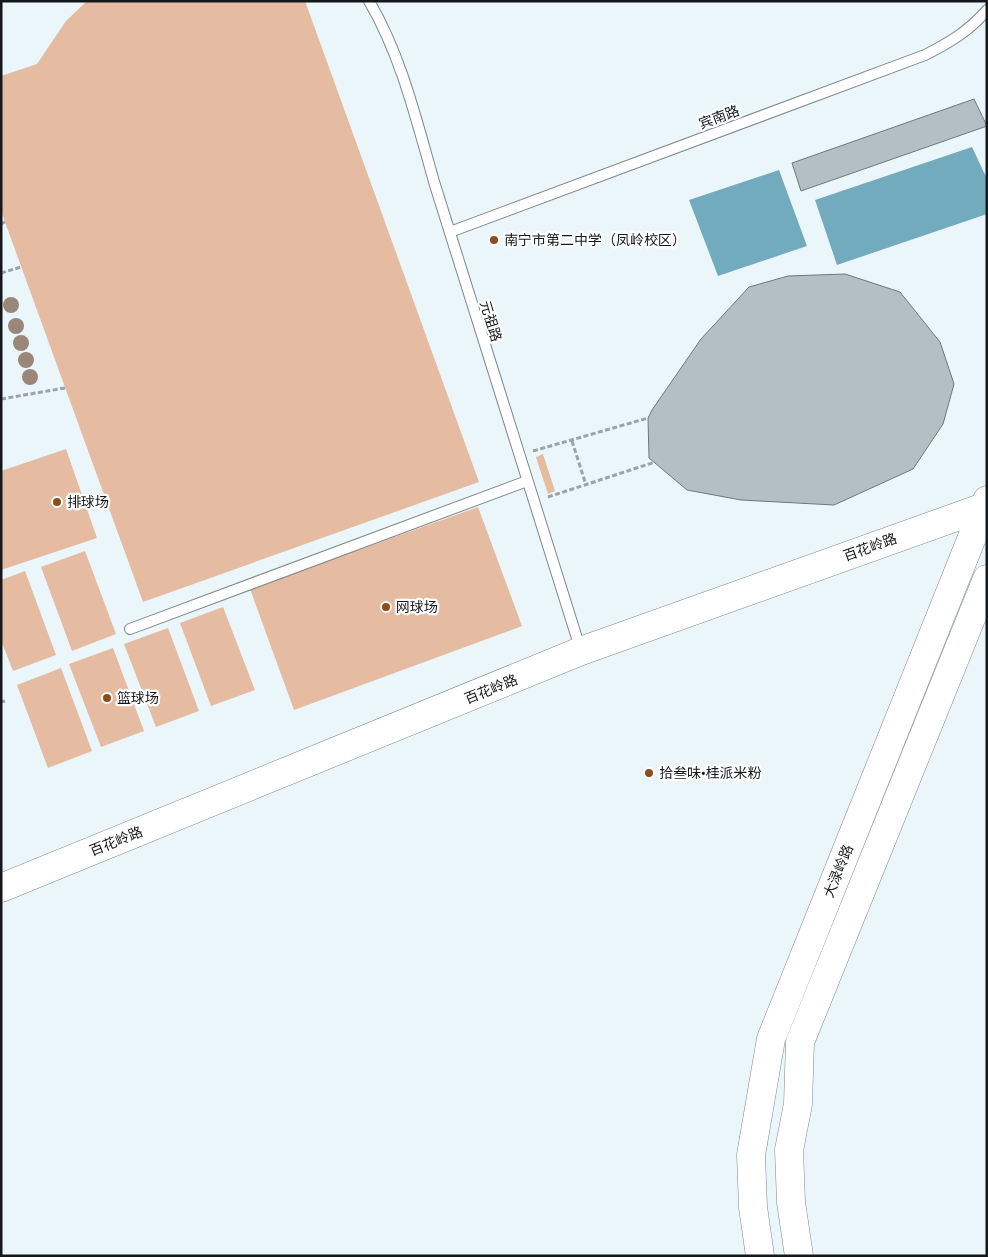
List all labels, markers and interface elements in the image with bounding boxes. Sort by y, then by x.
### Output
street label: 宾南路 [697,102,742,133]
place label: 南宁市第二中学（凤岭校区） [504,232,686,249]
marker: 南宁市第二中学（凤岭校区） [488,234,500,246]
street label: 元祖路 [476,299,505,344]
place label: 排球场 [67,494,109,511]
marker: 排球场 [51,496,63,508]
street label: 百花岭路 [841,530,899,565]
place label: 网球场 [396,599,438,616]
marker: 网球场 [380,601,392,613]
street label: 百花岭路 [462,671,520,708]
place label: 篮球场 [117,690,159,707]
marker: 篮球场 [101,692,113,704]
place label: 拾叁味·桂派米粉 [659,765,762,782]
marker: 拾叁味·桂派米粉 [643,767,655,779]
street label: 百花岭路 [87,823,145,860]
street label: 大渌岭路 [820,842,857,900]

